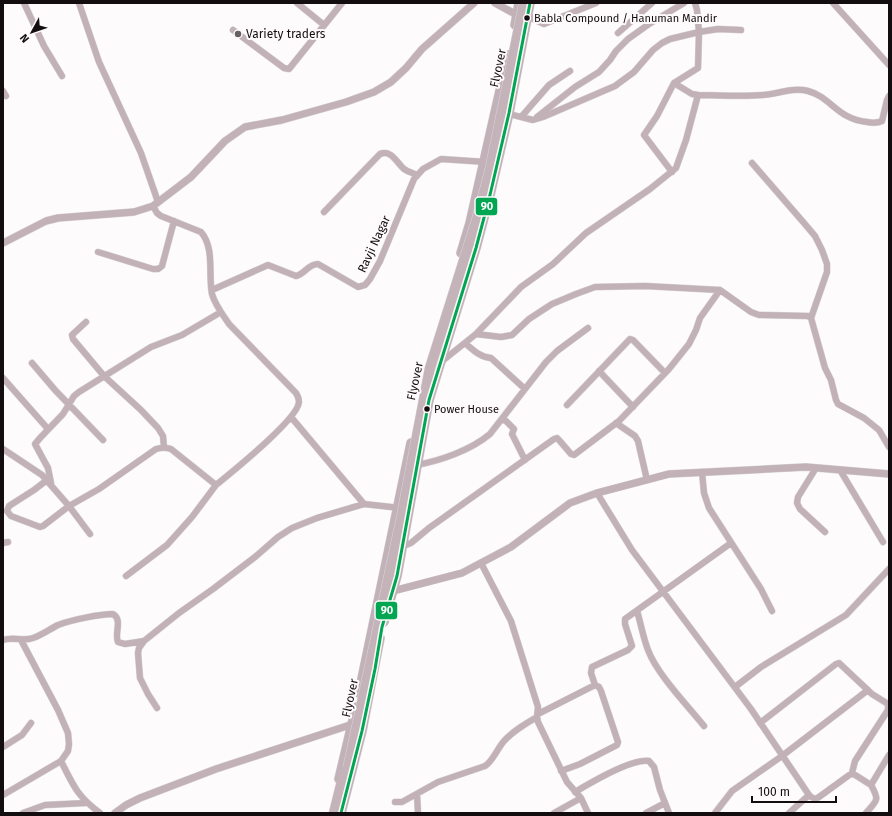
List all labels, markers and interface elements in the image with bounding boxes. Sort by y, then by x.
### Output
north arrow [12,12,52,52]
place label: Babla Compound / Hanuman Mandir [534,12,718,25]
marker: Babla Compound / Hanuman Mandir [522,13,532,23]
place label: Variety traders [246,27,326,41]
marker: Variety traders [233,29,243,39]
text: N [17,31,32,45]
street label: Flyover [487,47,509,89]
line badge: 90 [475,197,498,216]
text: 90 [481,200,494,213]
street label: Ravji Nagar [355,213,393,275]
street label: Flyover [404,360,426,402]
place label: Power House [434,403,499,416]
marker: Power House [422,404,432,414]
line badge: 90 [375,601,398,620]
text: 90 [381,604,394,617]
street label: Flyover [339,677,361,719]
scale bar [752,778,836,804]
text: 100 m [758,785,790,799]

